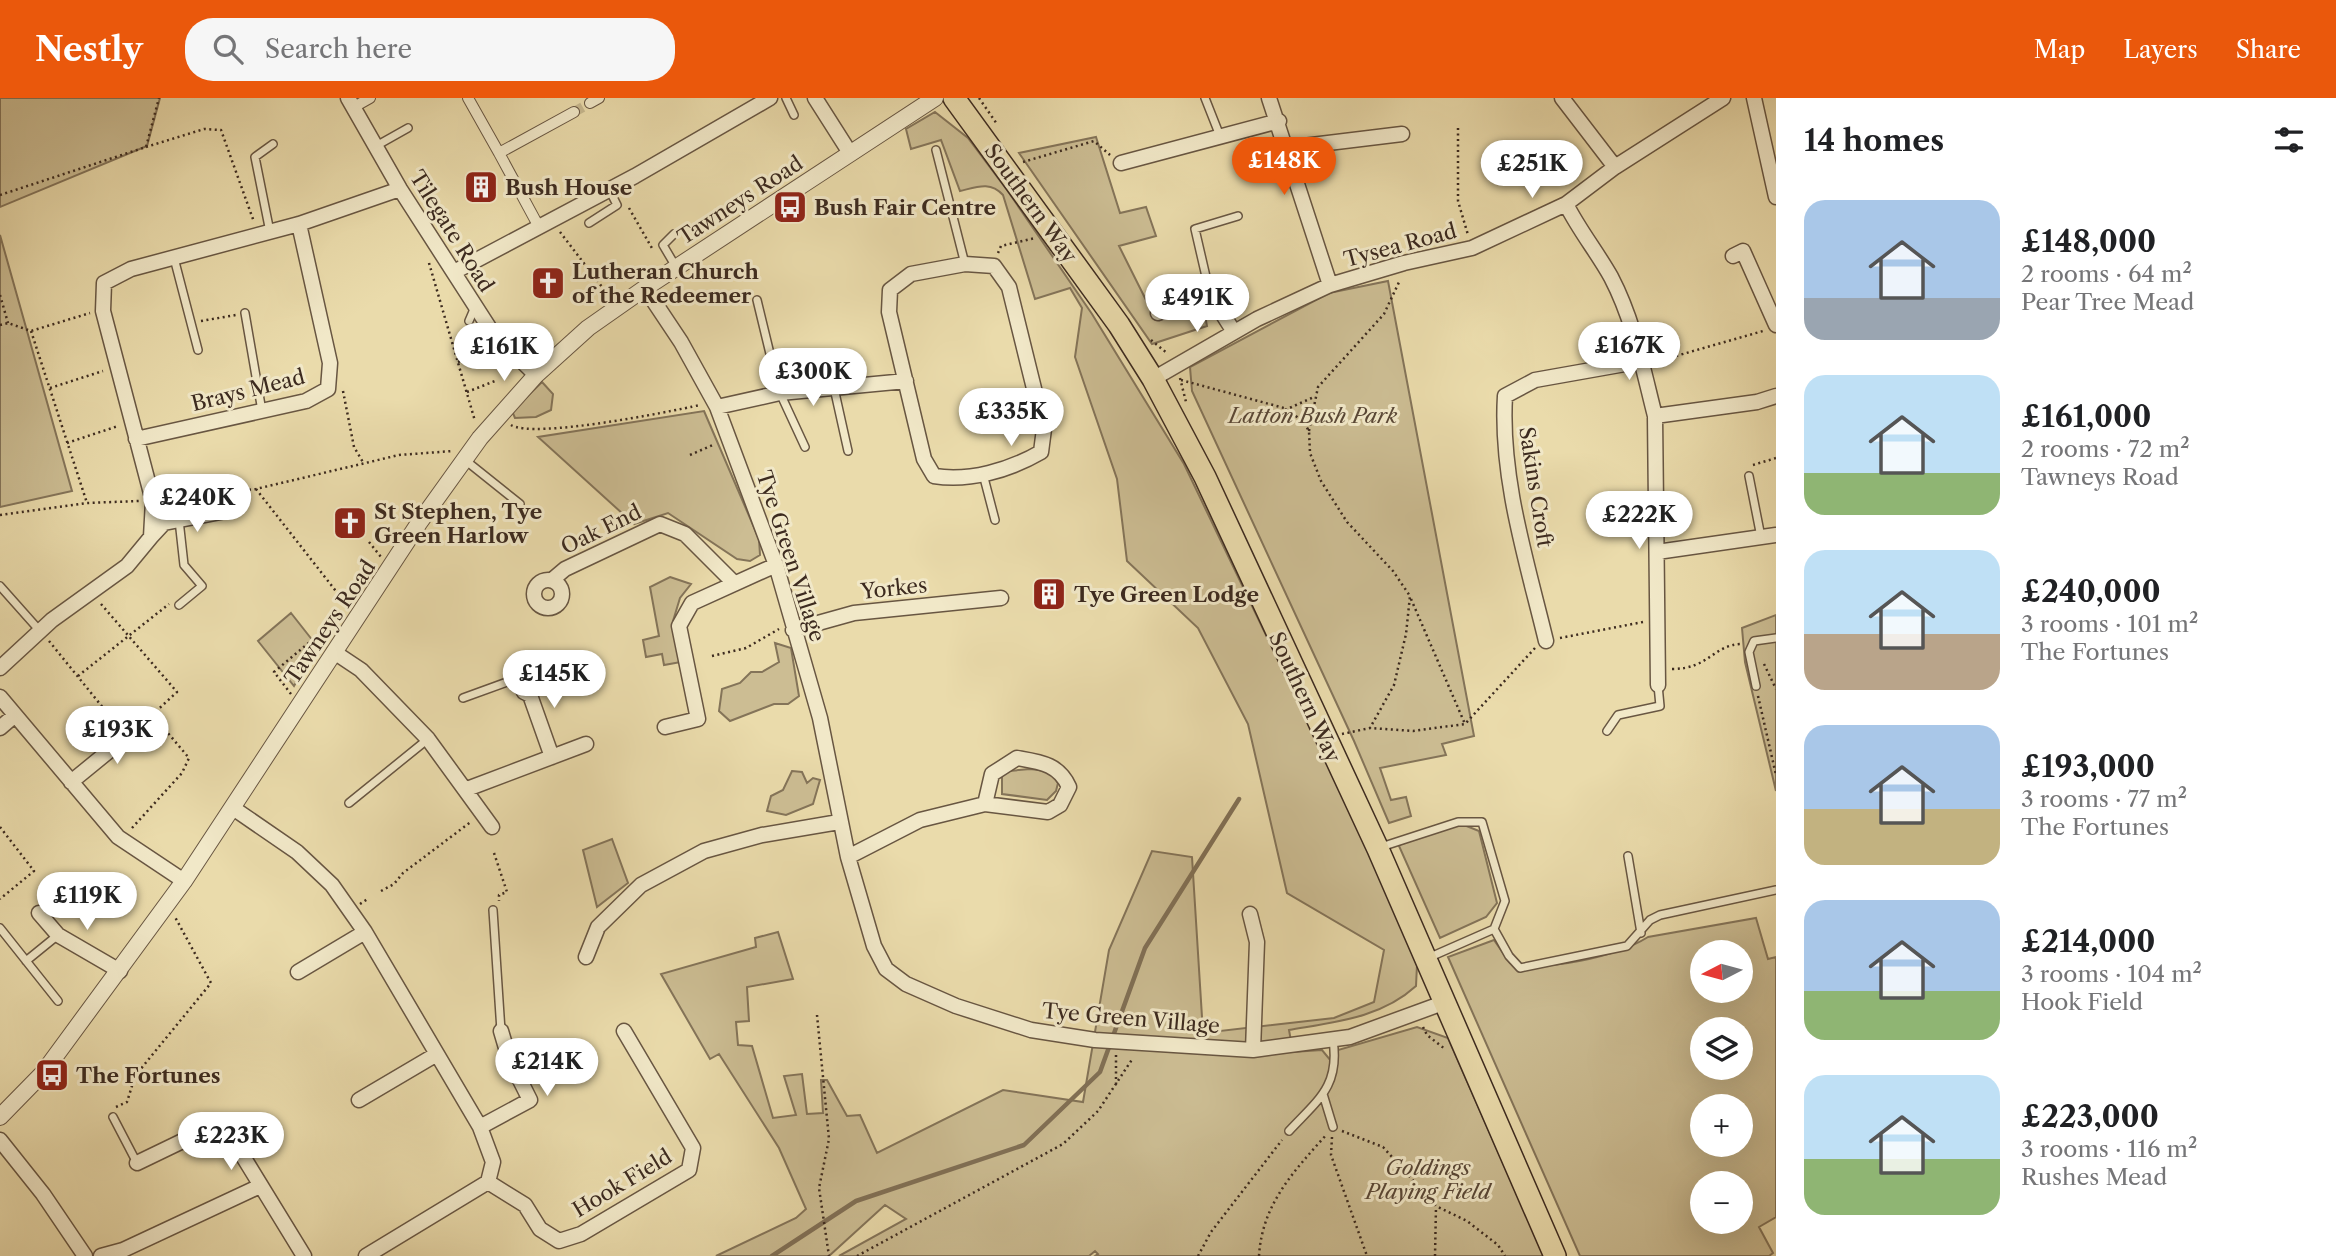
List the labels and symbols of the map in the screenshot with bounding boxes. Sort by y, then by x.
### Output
pin: £148K [1235,138,1333,197]
street label: Southern Way [979,139,1083,268]
pin: £251K [1483,140,1581,200]
street label: Tawneys Road [673,150,807,250]
street label: Tilegate Road [405,166,499,297]
building icon: Bush House [462,168,500,206]
place label: Bush House [505,175,632,200]
bus stop icon: Bush Fair Centre [771,188,809,226]
place label: Bush Fair Centre [814,195,996,220]
street label: Tysea Road [1341,218,1459,272]
place label: Lutheran Church of the Redeemer [572,259,759,308]
church icon: Lutheran Church of the Redeemer [529,264,567,302]
pin: £491K [1148,274,1246,334]
pin: £167K [1580,322,1678,382]
pin: £161K [455,324,553,383]
pin: £300K [764,348,862,408]
street label: Brays Mead [189,364,308,416]
pin: £335K [962,388,1060,448]
park label: Latton Bush Park [1227,403,1398,428]
street label: Sakins Croft [1514,425,1558,550]
street label: Tye Green Village [752,467,830,645]
pin: £240K [148,474,246,534]
pin: £222K [1590,491,1688,551]
place label: St Stephen, Tye Green Harlow [374,499,542,548]
street label: Oak End [557,499,645,559]
church icon: St Stephen, Tye Green Harlow [331,504,369,542]
street label: Tawneys Road [279,555,381,689]
street label: Yorkes [859,572,928,604]
building icon: Tye Green Lodge [1030,575,1068,613]
place label: Tye Green Lodge [1074,582,1259,607]
street label: Southern Way [1264,628,1346,766]
pin: £145K [505,650,603,710]
pin: £193K [68,706,166,766]
pin: £119K [38,872,136,932]
north arrow [1690,940,1754,1003]
street label: Tye Green Village [1041,998,1221,1038]
pin: £214K [498,1038,596,1098]
bus stop icon: The Fortunes [33,1056,71,1094]
place label: The Fortunes [76,1063,220,1088]
pin: £223K [182,1112,280,1172]
street label: Hook Field [568,1144,676,1222]
park label: Goldings Playing Field [1364,1155,1493,1204]

